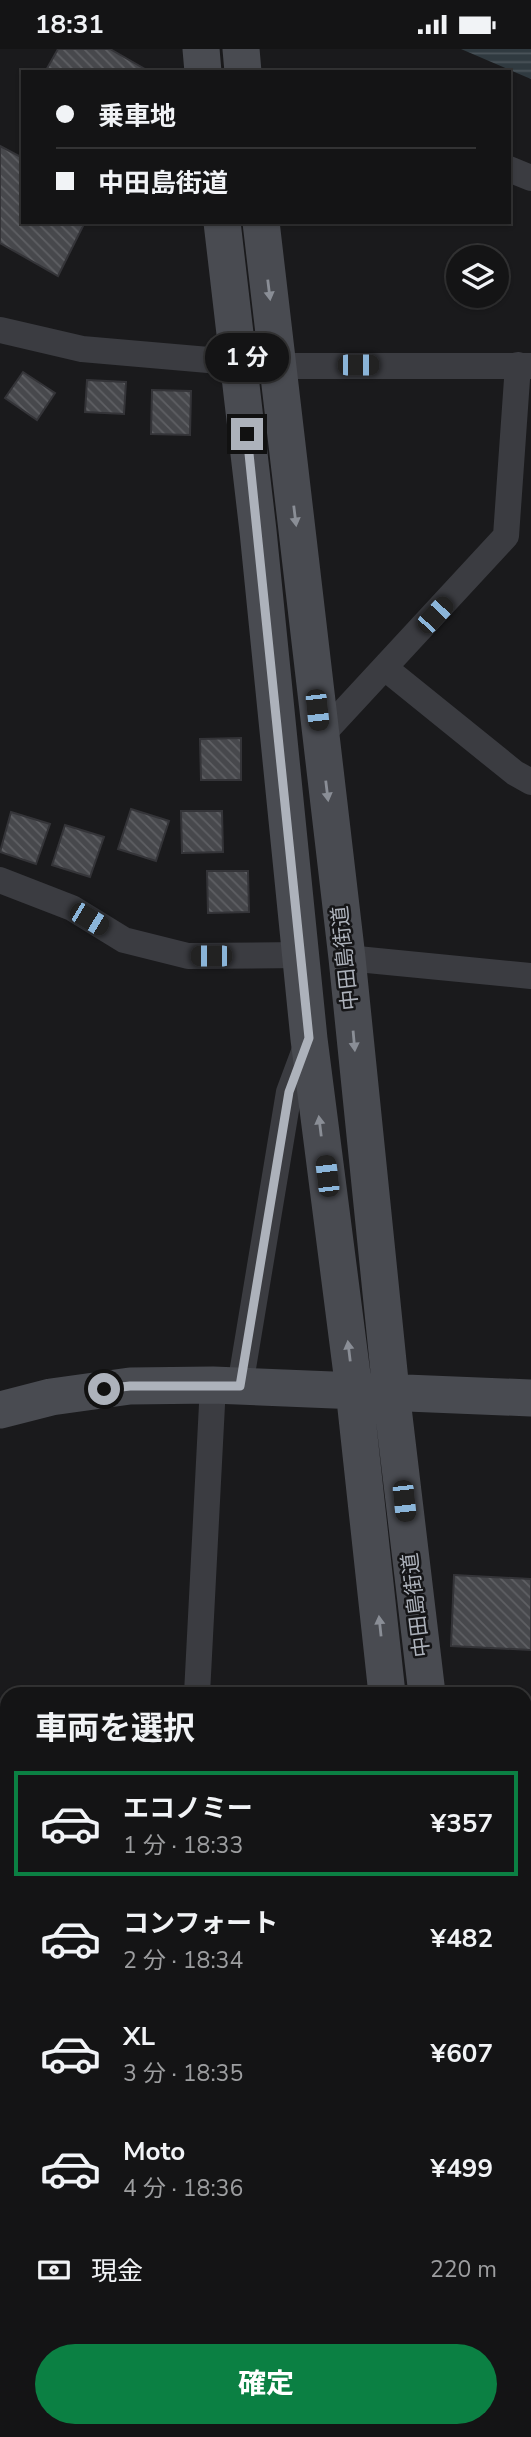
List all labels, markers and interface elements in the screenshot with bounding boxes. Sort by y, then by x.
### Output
text: 18:31 [35,7,104,42]
text: 乗車地 [98,99,176,134]
text: 中田島街道 [98,166,228,201]
map controls [446,245,509,308]
button: layers [446,245,509,308]
one-way arrow [263,279,274,301]
callout: 1 分 [205,333,289,381]
text: 1 分 [225,342,269,373]
car [338,355,380,376]
route end [231,418,263,450]
one-way arrow [289,505,300,527]
car [413,592,458,638]
car [305,688,330,732]
one-way arrow [321,780,332,802]
car [66,899,113,939]
street label: 中田島街道 [326,904,364,1012]
car [191,946,233,967]
one-way arrow [349,1030,360,1052]
one-way arrow [314,1115,325,1137]
car [315,1154,340,1198]
one-way arrow [344,1340,355,1362]
route start [88,1373,120,1405]
car [392,1479,417,1523]
street label: 中田島街道 [396,1551,436,1659]
one-way arrow [374,1615,385,1637]
text: 車両を選択 [35,1707,195,1750]
text: エコノミー [123,1791,253,1826]
icon: car [39,1792,102,1855]
text: ¥357 [431,1806,493,1841]
text: 1 分 · 18:33 [123,1830,243,1861]
text: コンフォート [123,1906,278,1941]
icon: car [39,1907,102,1970]
text: ¥482 [431,1921,493,1956]
text: 2 分 · 18:34 [123,1945,243,1976]
text: XL [123,2019,155,2054]
icon: car [39,2022,102,2085]
text: ¥607 [431,2036,493,2071]
text: 3 分 · 18:35 [123,2058,243,2089]
text: Moto [123,2134,185,2169]
icon: car [39,2137,102,2200]
text: ¥499 [431,2151,493,2186]
text: 4 分 · 18:36 [123,2173,243,2204]
icon: cash [35,2251,73,2289]
text: 現金 [91,2254,143,2289]
text: 220 m [430,2254,497,2285]
button: 確定 [35,2344,497,2424]

